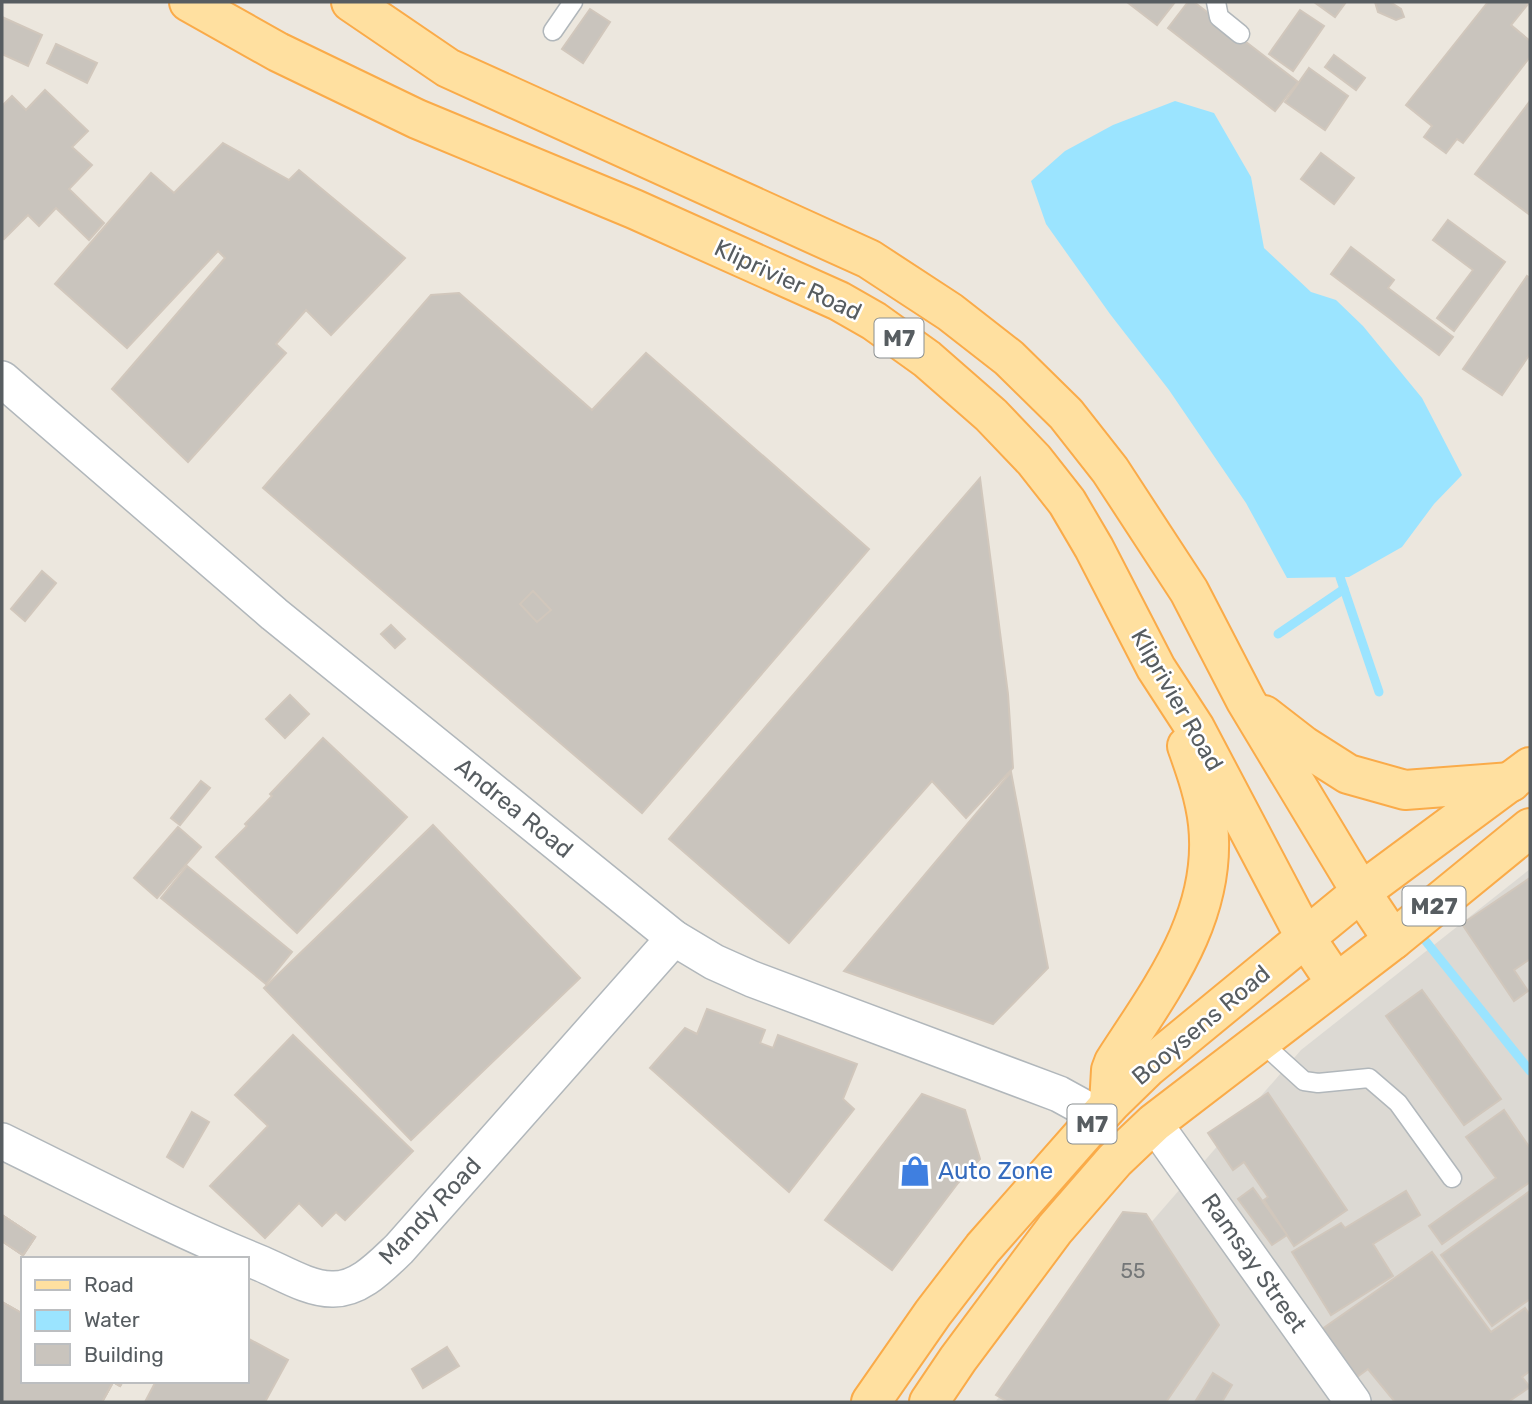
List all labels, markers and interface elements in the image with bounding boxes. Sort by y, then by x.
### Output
street label: Kliprivier Road [710,234,866,326]
road number: M7 [874,318,923,358]
street label: Kliprivier Road [1125,624,1229,776]
street label: Andrea Road [450,752,578,864]
road number: M27 [1402,886,1466,925]
street label: Booysens Road [1126,959,1276,1091]
road number: M7 [1068,1105,1116,1144]
street label: Mandy Road [373,1152,487,1270]
shop icon: Auto Zone [898,1154,932,1188]
place label: Auto Zone [938,1157,1053,1185]
street label: Ramsay Street [1196,1188,1312,1338]
legend [21,1257,248,1383]
house number: 55 [1121,1258,1145,1283]
text: Road [84,1272,134,1297]
text: Water [84,1307,140,1332]
text: Building [84,1342,164,1367]

